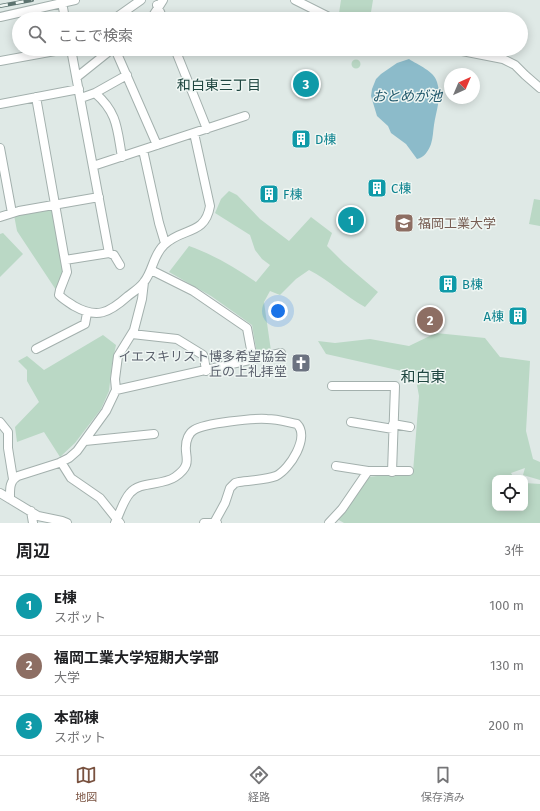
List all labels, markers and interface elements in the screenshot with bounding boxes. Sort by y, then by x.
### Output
search box [12,12,528,56]
icon: search [26,23,48,45]
text: ここで検索 [58,27,133,45]
north arrow [444,68,480,104]
pin: 3 [293,69,319,99]
district label: 和白東三丁目 [177,77,261,94]
water label: おとめが池 [372,88,444,105]
building icon: D棟 [290,128,312,150]
place label: D棟 [315,132,336,147]
building icon: C棟 [366,177,388,199]
place label: C棟 [391,181,411,196]
building icon: F棟 [258,183,280,205]
place label: F棟 [283,187,302,202]
pin: 1 [338,205,364,235]
school or university icon: 福岡工業大学 [393,212,415,234]
place label: 福岡工業大学 [418,216,496,231]
building icon: B棟 [437,273,459,295]
place label: B棟 [462,277,483,292]
your location [268,301,288,321]
pin: 2 [417,305,443,335]
building icon: A棟 [507,305,529,327]
place label: A棟 [484,309,504,324]
place label: イエスキリスト博多希望協会 丘の上礼拝堂 [118,349,287,379]
church icon: イエスキリスト博多希望協会 丘の上礼拝堂 [290,352,312,374]
district label: 和白東 [400,368,446,386]
map controls [492,475,528,511]
button: locate [492,475,528,511]
text: 周辺 [16,541,50,562]
text: 3件 [505,543,524,558]
text: E棟 [54,589,77,607]
text: 1 [26,598,32,613]
text: 100 m [489,598,524,613]
text: スポット [54,610,106,625]
text: 福岡工業大学短期大学部 [54,649,219,667]
text: 2 [26,658,32,673]
text: 130 m [490,658,524,673]
text: 大学 [54,670,80,685]
text: 本部棟 [54,709,99,727]
text: 3 [26,718,32,733]
text: 200 m [488,718,524,733]
text: スポット [54,730,106,745]
tab: 地図 [75,764,97,804]
tab: 経路 [248,764,270,804]
tab: 保存済み [421,764,465,804]

